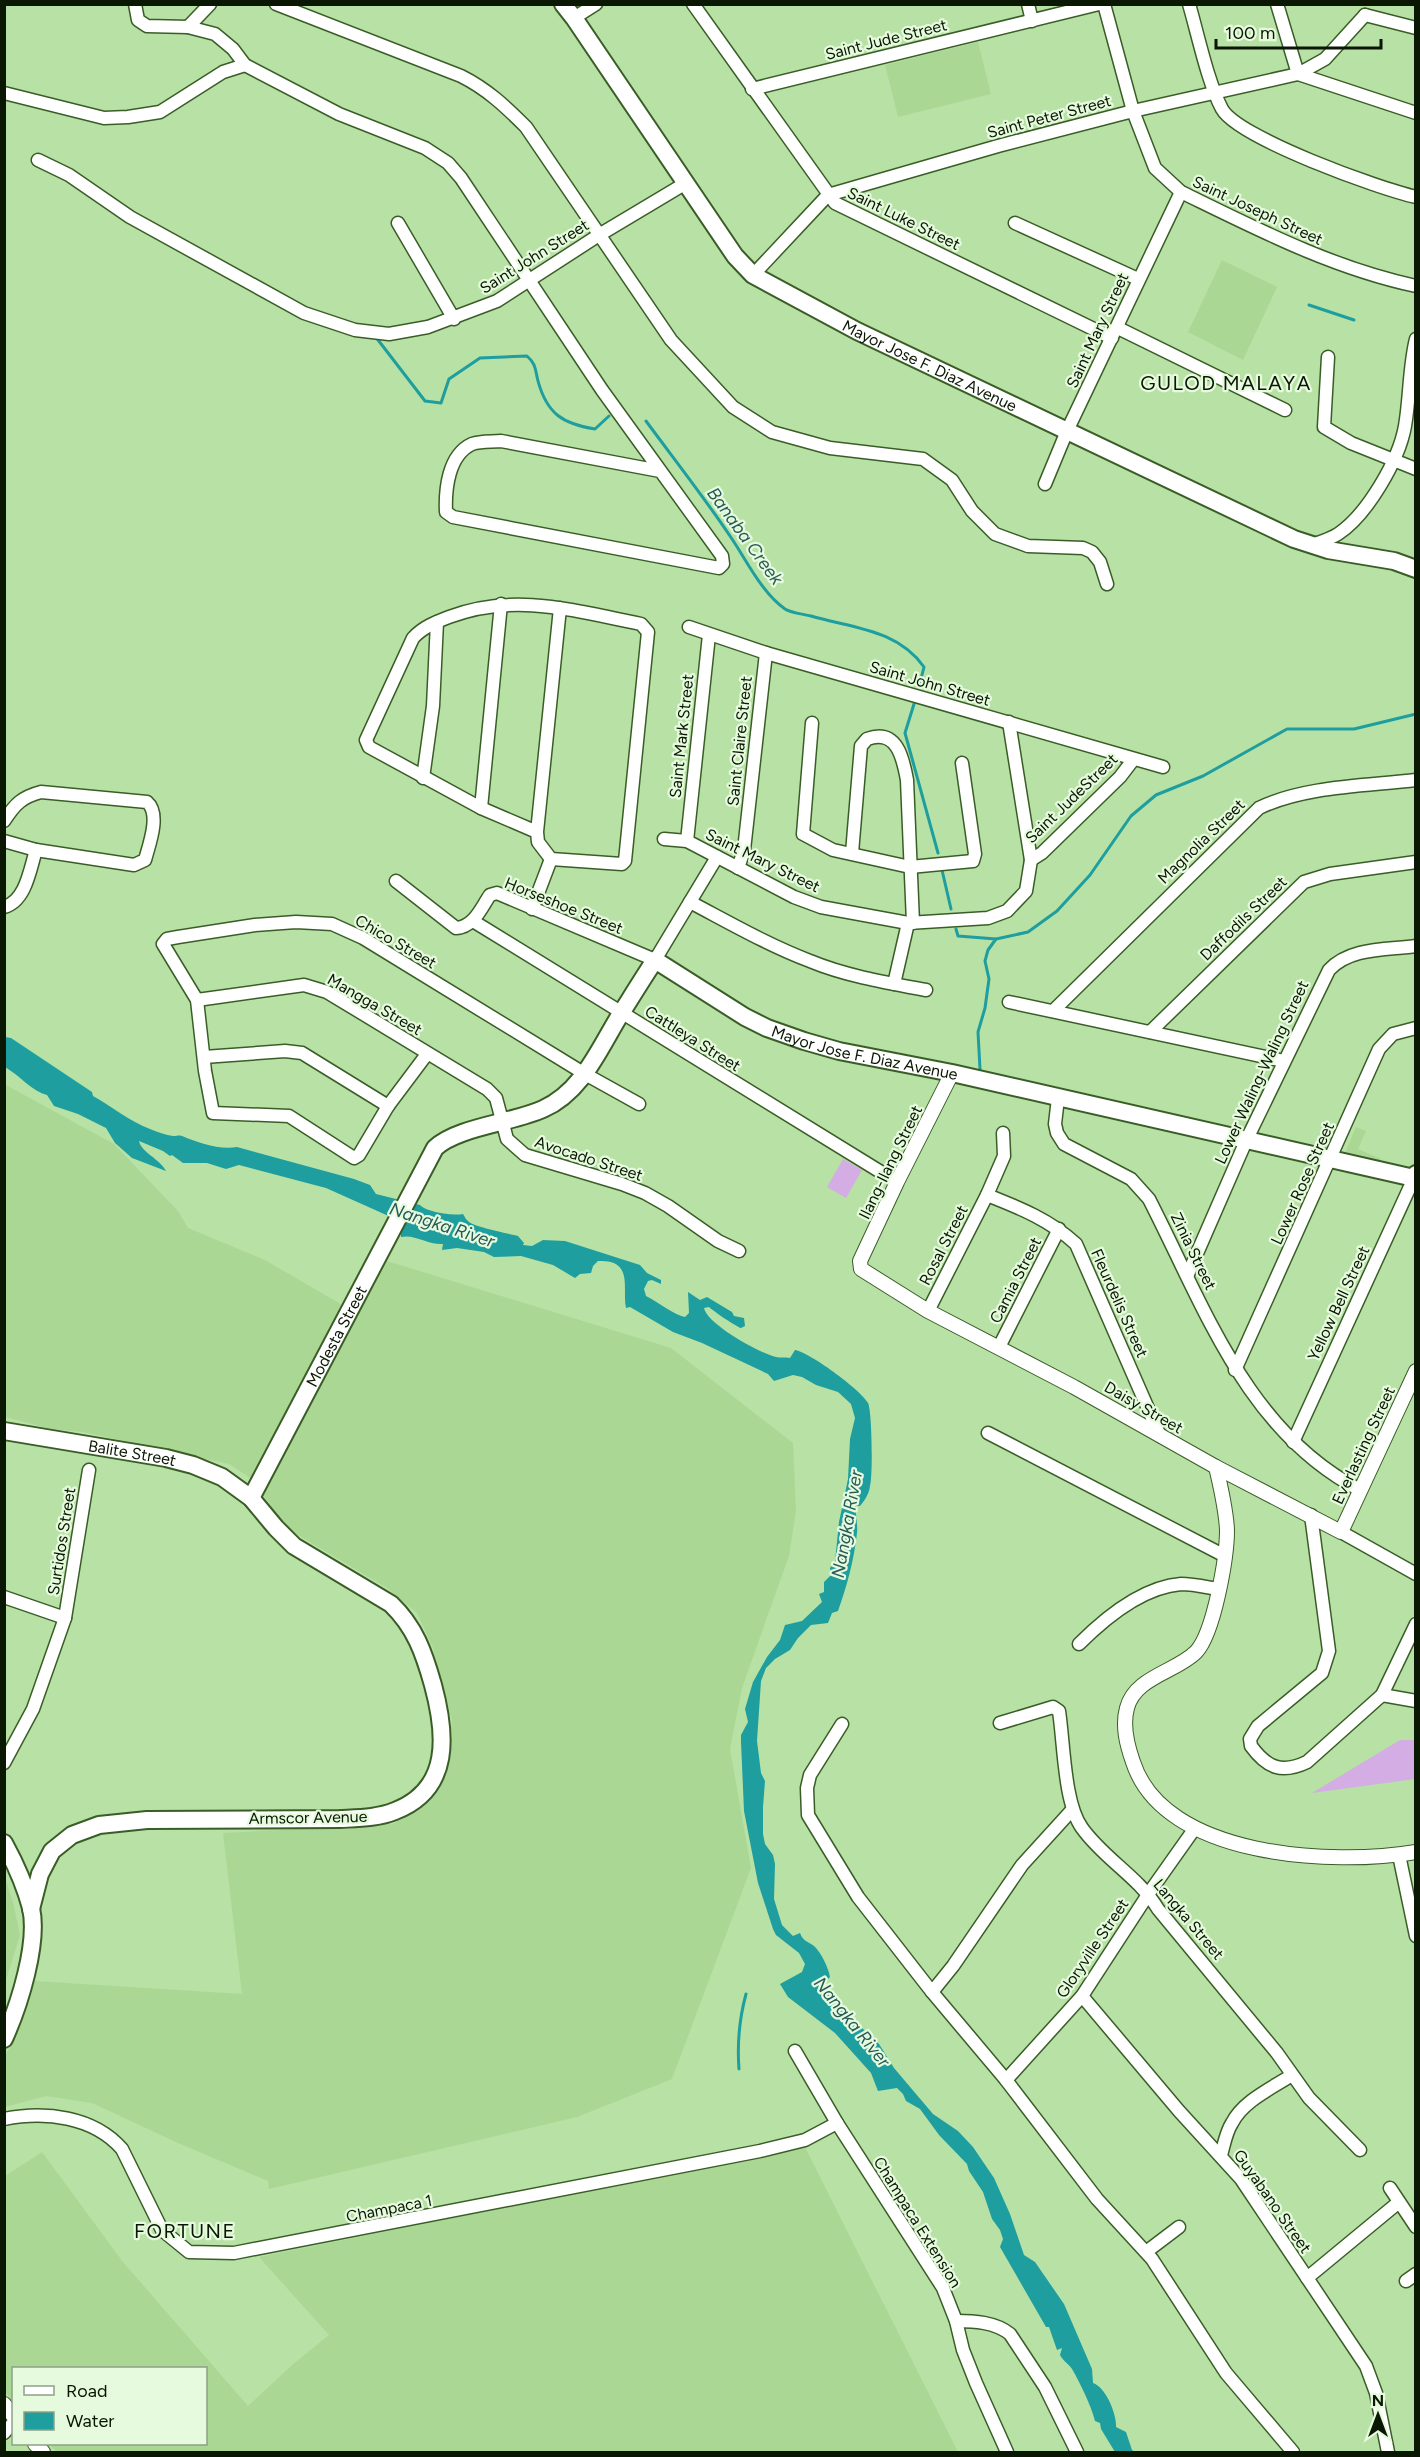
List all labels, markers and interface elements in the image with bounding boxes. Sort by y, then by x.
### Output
scale bar [1216,12,1381,50]
street label: Saint Jude Street [823,15,949,64]
text: 100 m [1225,22,1275,44]
street label: Saint Peter Street [985,91,1113,142]
street label: Saint Joseph Street [1190,172,1326,249]
street label: Saint Luke Street [844,183,963,254]
street label: Saint John Street [476,215,592,298]
street label: Saint Mary Street [1062,270,1132,391]
street label: Mayor Jose F. Diaz Avenue [839,316,1020,416]
district label: GULOD MALAYA [1140,371,1312,395]
water label: Banaba Creek [702,483,789,590]
street label: Saint John Street [867,657,992,710]
street label: Saint Mark Street [666,673,697,799]
street label: Saint Claire Street [723,675,756,807]
street label: Saint JudeStreet [1021,750,1121,847]
street label: Magnolia Street [1154,795,1249,888]
street label: Saint Mary Street [702,825,823,896]
street label: Daffodils Street [1196,872,1291,964]
street label: Horseshoe Street [502,873,626,938]
street label: Chico Street [352,910,440,972]
street label: Mangga Street [324,970,426,1039]
street label: Lower Waling-Waling Street [1211,978,1312,1167]
street label: Cattleya Street [641,1001,744,1075]
street label: Mayor Jose F. Diaz Avenue [769,1021,960,1084]
street label: Ilang-Ilang Street [855,1102,926,1222]
street label: Lower Rose Street [1267,1119,1338,1247]
street label: Avocado Street [533,1132,645,1185]
water label: Nangka River [387,1198,498,1253]
street label: Rosal Street [915,1202,972,1288]
street label: Zinia Street [1167,1210,1220,1293]
street label: Camia Street [986,1234,1045,1326]
street label: Yellow Bell Street [1304,1243,1373,1364]
street label: Fleurdelis Street [1087,1246,1152,1360]
street label: Modesta Street [302,1283,371,1390]
street label: Daisy Street [1101,1377,1186,1438]
street label: Everlasting Street [1328,1383,1399,1507]
street label: Balite Street [87,1436,178,1470]
water label: Nangka River [827,1467,867,1580]
street label: Surtidos Street [44,1486,79,1596]
street label: Armscor Avenue [248,1807,368,1828]
street label: Langka Street [1149,1875,1228,1963]
street label: Gloryville Street [1052,1895,1133,2001]
water label: Nangka River [809,1973,895,2072]
street label: Guyabano Street [1230,2146,1315,2257]
street label: Champaca Extension [870,2153,966,2291]
street label: Champaca 1 [344,2191,434,2226]
district label: FORTUNE [134,2219,236,2243]
legend [12,2367,207,2445]
text: Road [66,2380,107,2402]
north arrow [1348,2385,1408,2445]
text: N [1372,2391,1384,2410]
text: Water [66,2410,114,2432]

